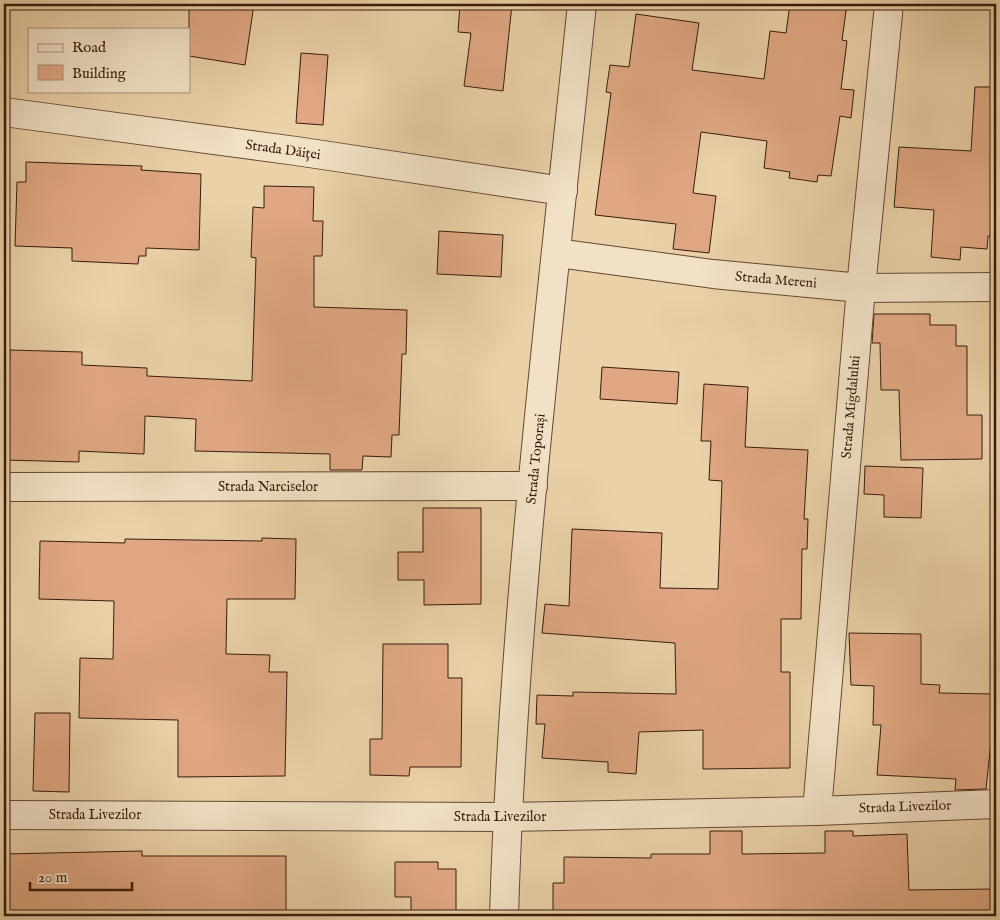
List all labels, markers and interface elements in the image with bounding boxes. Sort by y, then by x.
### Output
legend [28,28,190,92]
text: Road [72,38,107,57]
text: Building [72,64,127,83]
street label: Strada Dăiței [244,136,322,164]
street label: Strada Mereni [734,267,818,293]
street label: Strada Migdalului [838,354,864,459]
street label: Strada Toporași [522,412,550,505]
street label: Strada Narciselor [218,478,318,496]
street label: Strada Livezilor [858,796,952,818]
street label: Strada Livezilor [49,806,141,824]
street label: Strada Livezilor [454,808,546,826]
scale bar [30,860,132,892]
text: 20 m [38,868,68,887]

